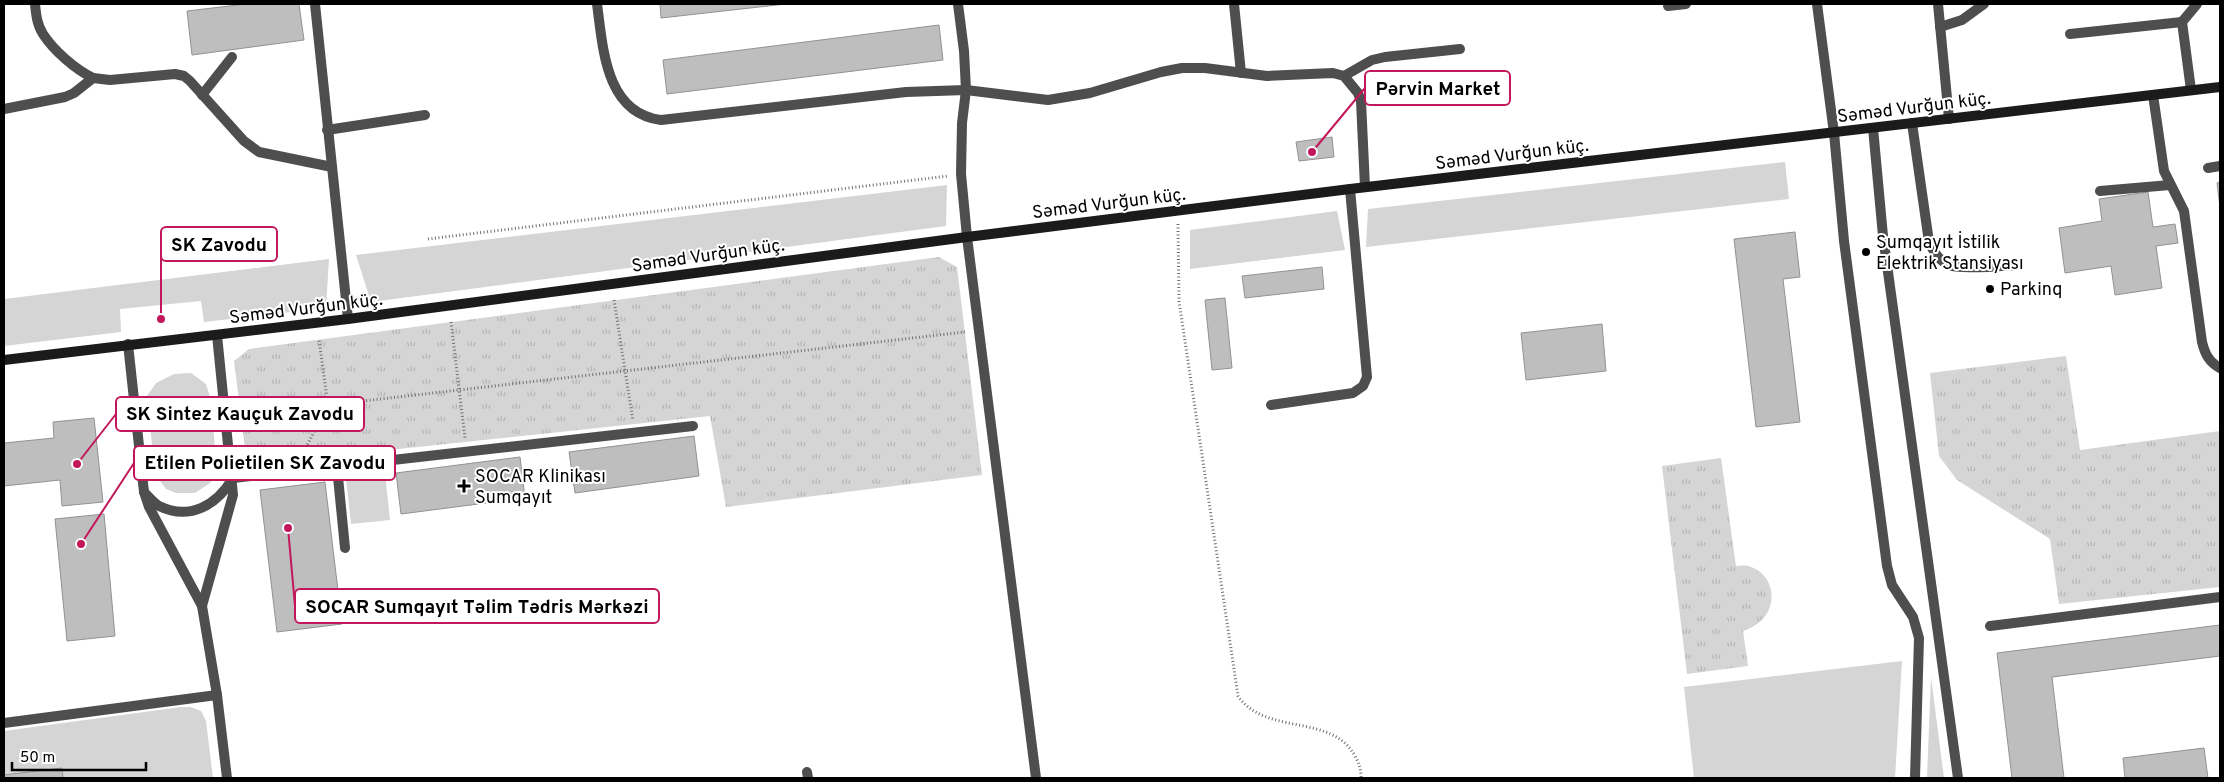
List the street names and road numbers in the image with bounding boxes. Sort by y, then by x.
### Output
street label: Səməd Vurğun küç. [1836,88,1992,129]
street label: Səməd Vurğun küç. [1434,135,1590,176]
street label: Səməd Vurğun küç. [1031,184,1187,225]
street label: Səməd Vurğun küç. [630,234,786,279]
street label: Səməd Vurğun küç. [228,289,384,330]

